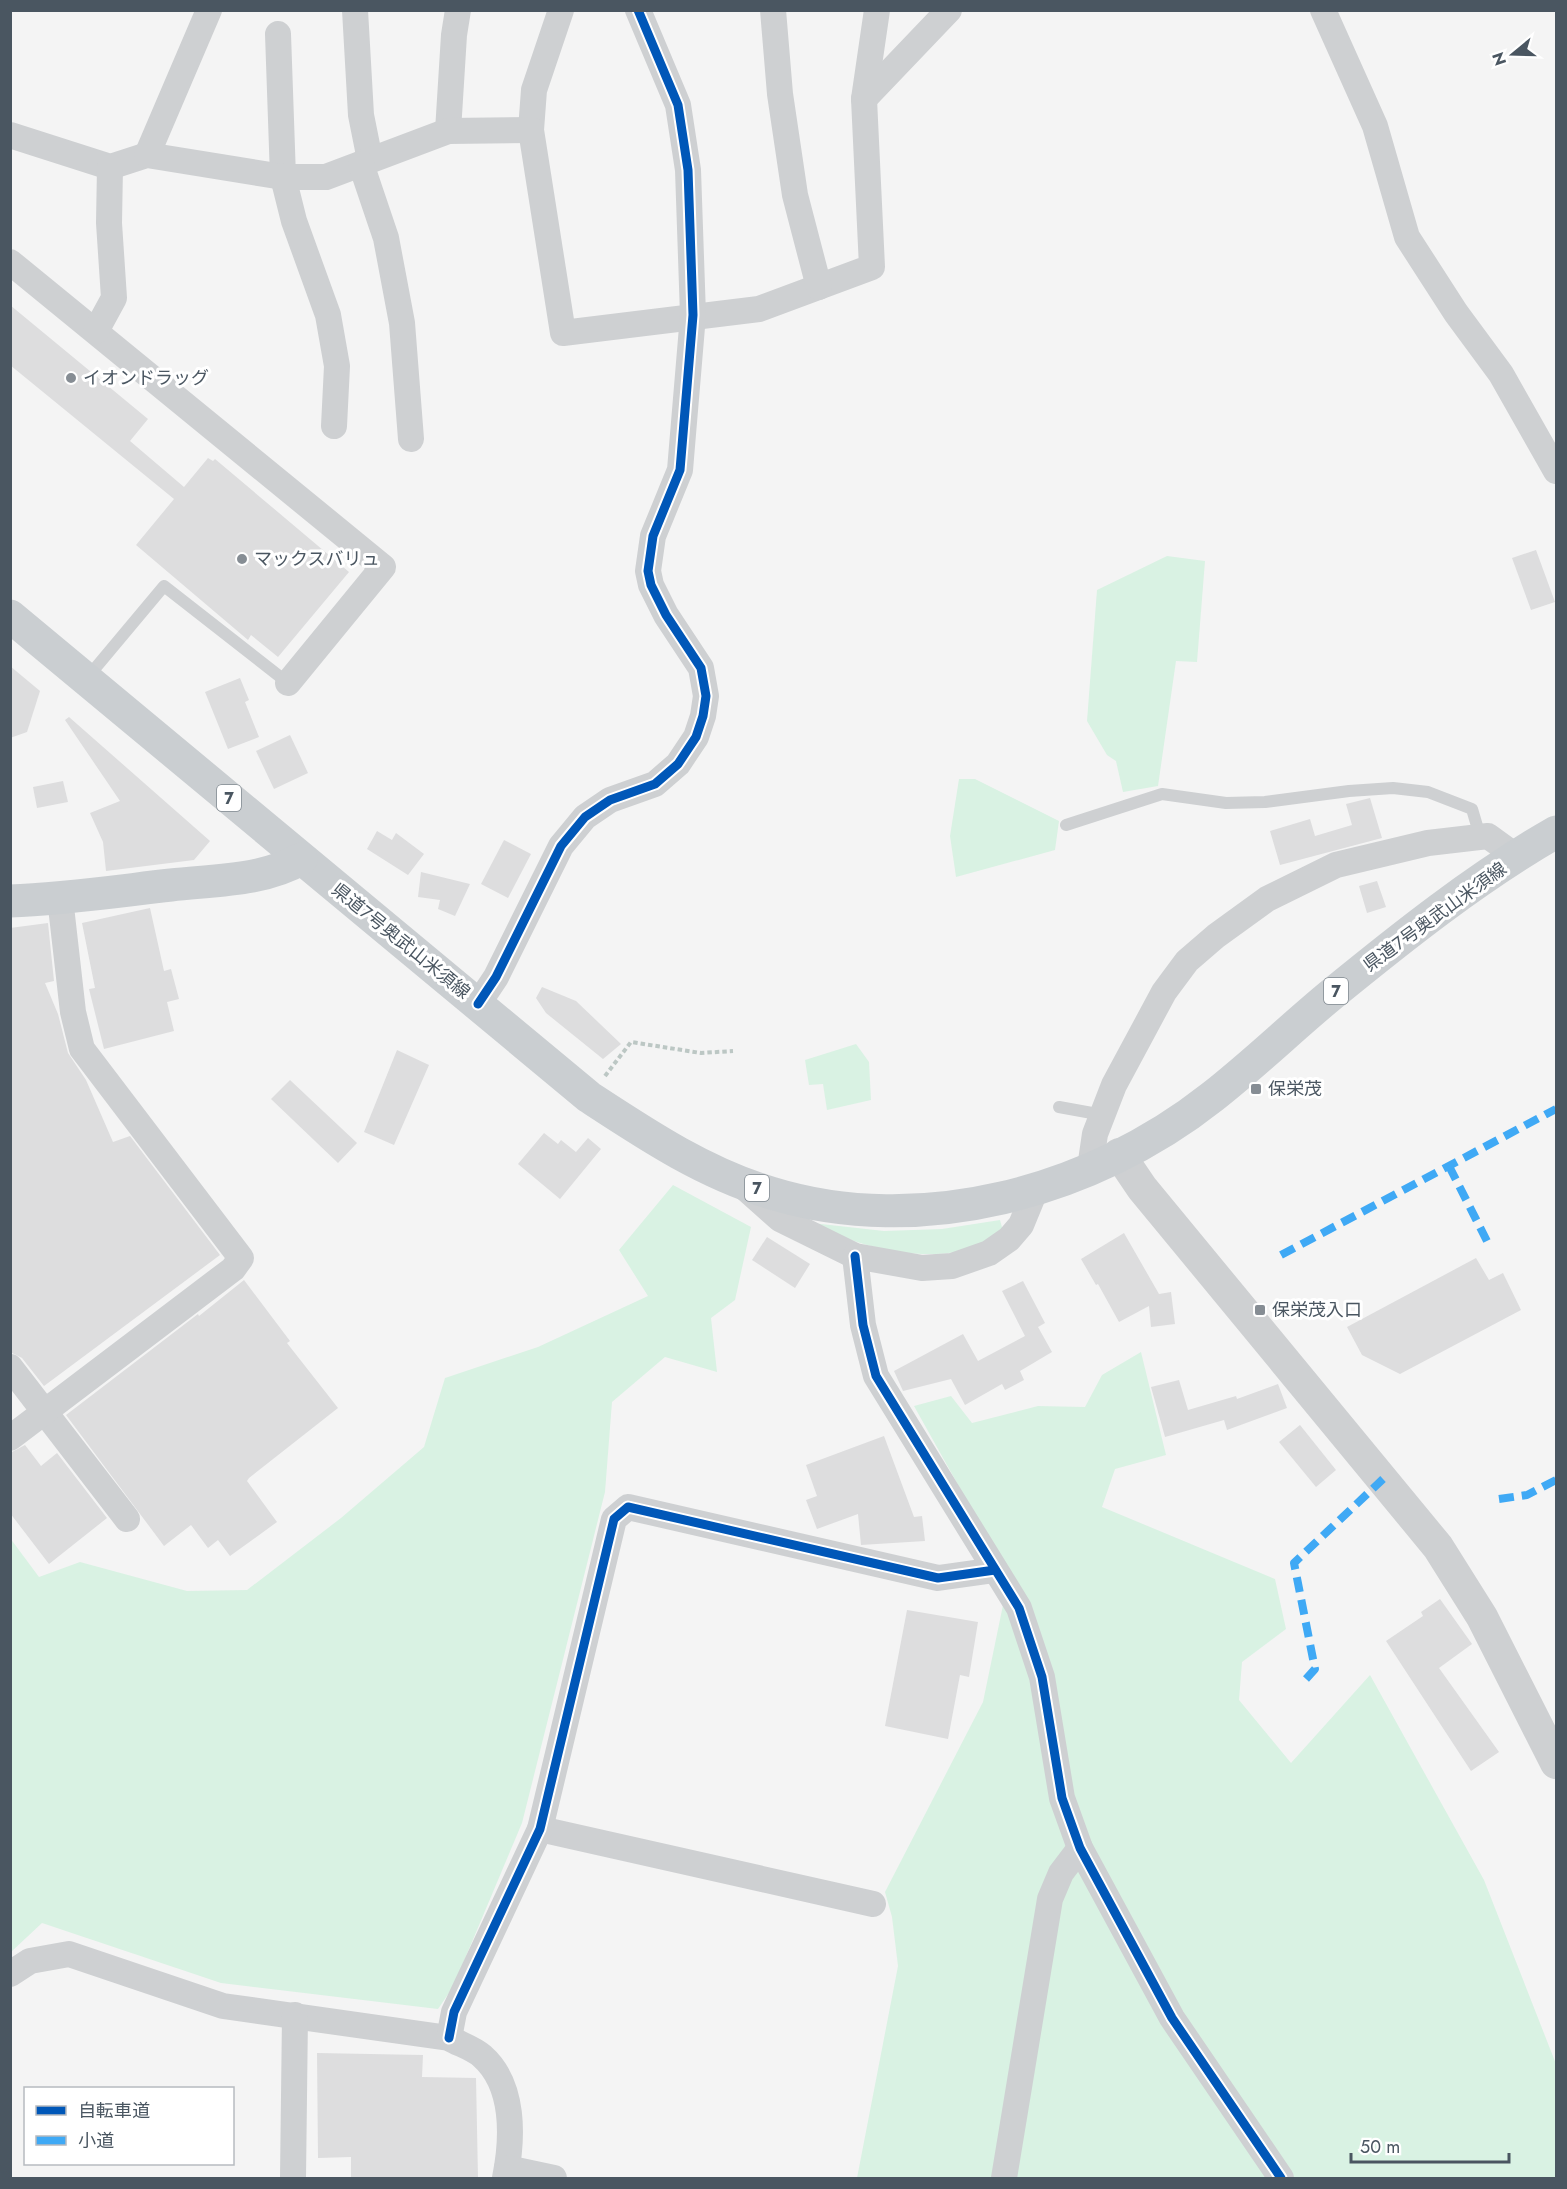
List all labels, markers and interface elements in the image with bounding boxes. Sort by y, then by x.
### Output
north arrow [1483,24,1543,84]
text: N [1486,49,1512,68]
place label: イオンドラッグ [83,365,209,391]
marker: イオンドラッグ [64,371,78,385]
place label: マックスバリュ [254,546,379,572]
marker: マックスバリュ [235,552,249,566]
road number: 7 [217,785,241,811]
street label: 県道7号奥武山米須線 [1358,856,1512,978]
street label: 県道7号奥武山米須線 [326,877,476,1005]
road number: 7 [1324,978,1348,1004]
place label: 保栄茂 [1268,1076,1322,1102]
marker: 保栄茂 [1249,1082,1263,1096]
road number: 7 [745,1175,769,1201]
place label: 保栄茂入口 [1272,1297,1362,1323]
marker: 保栄茂入口 [1253,1303,1267,1317]
legend [24,2087,234,2165]
text: 自転車道 [78,2098,150,2124]
scale bar [1351,2126,1508,2164]
text: 小道 [78,2128,114,2154]
text: 50 m [1360,2134,1400,2160]

